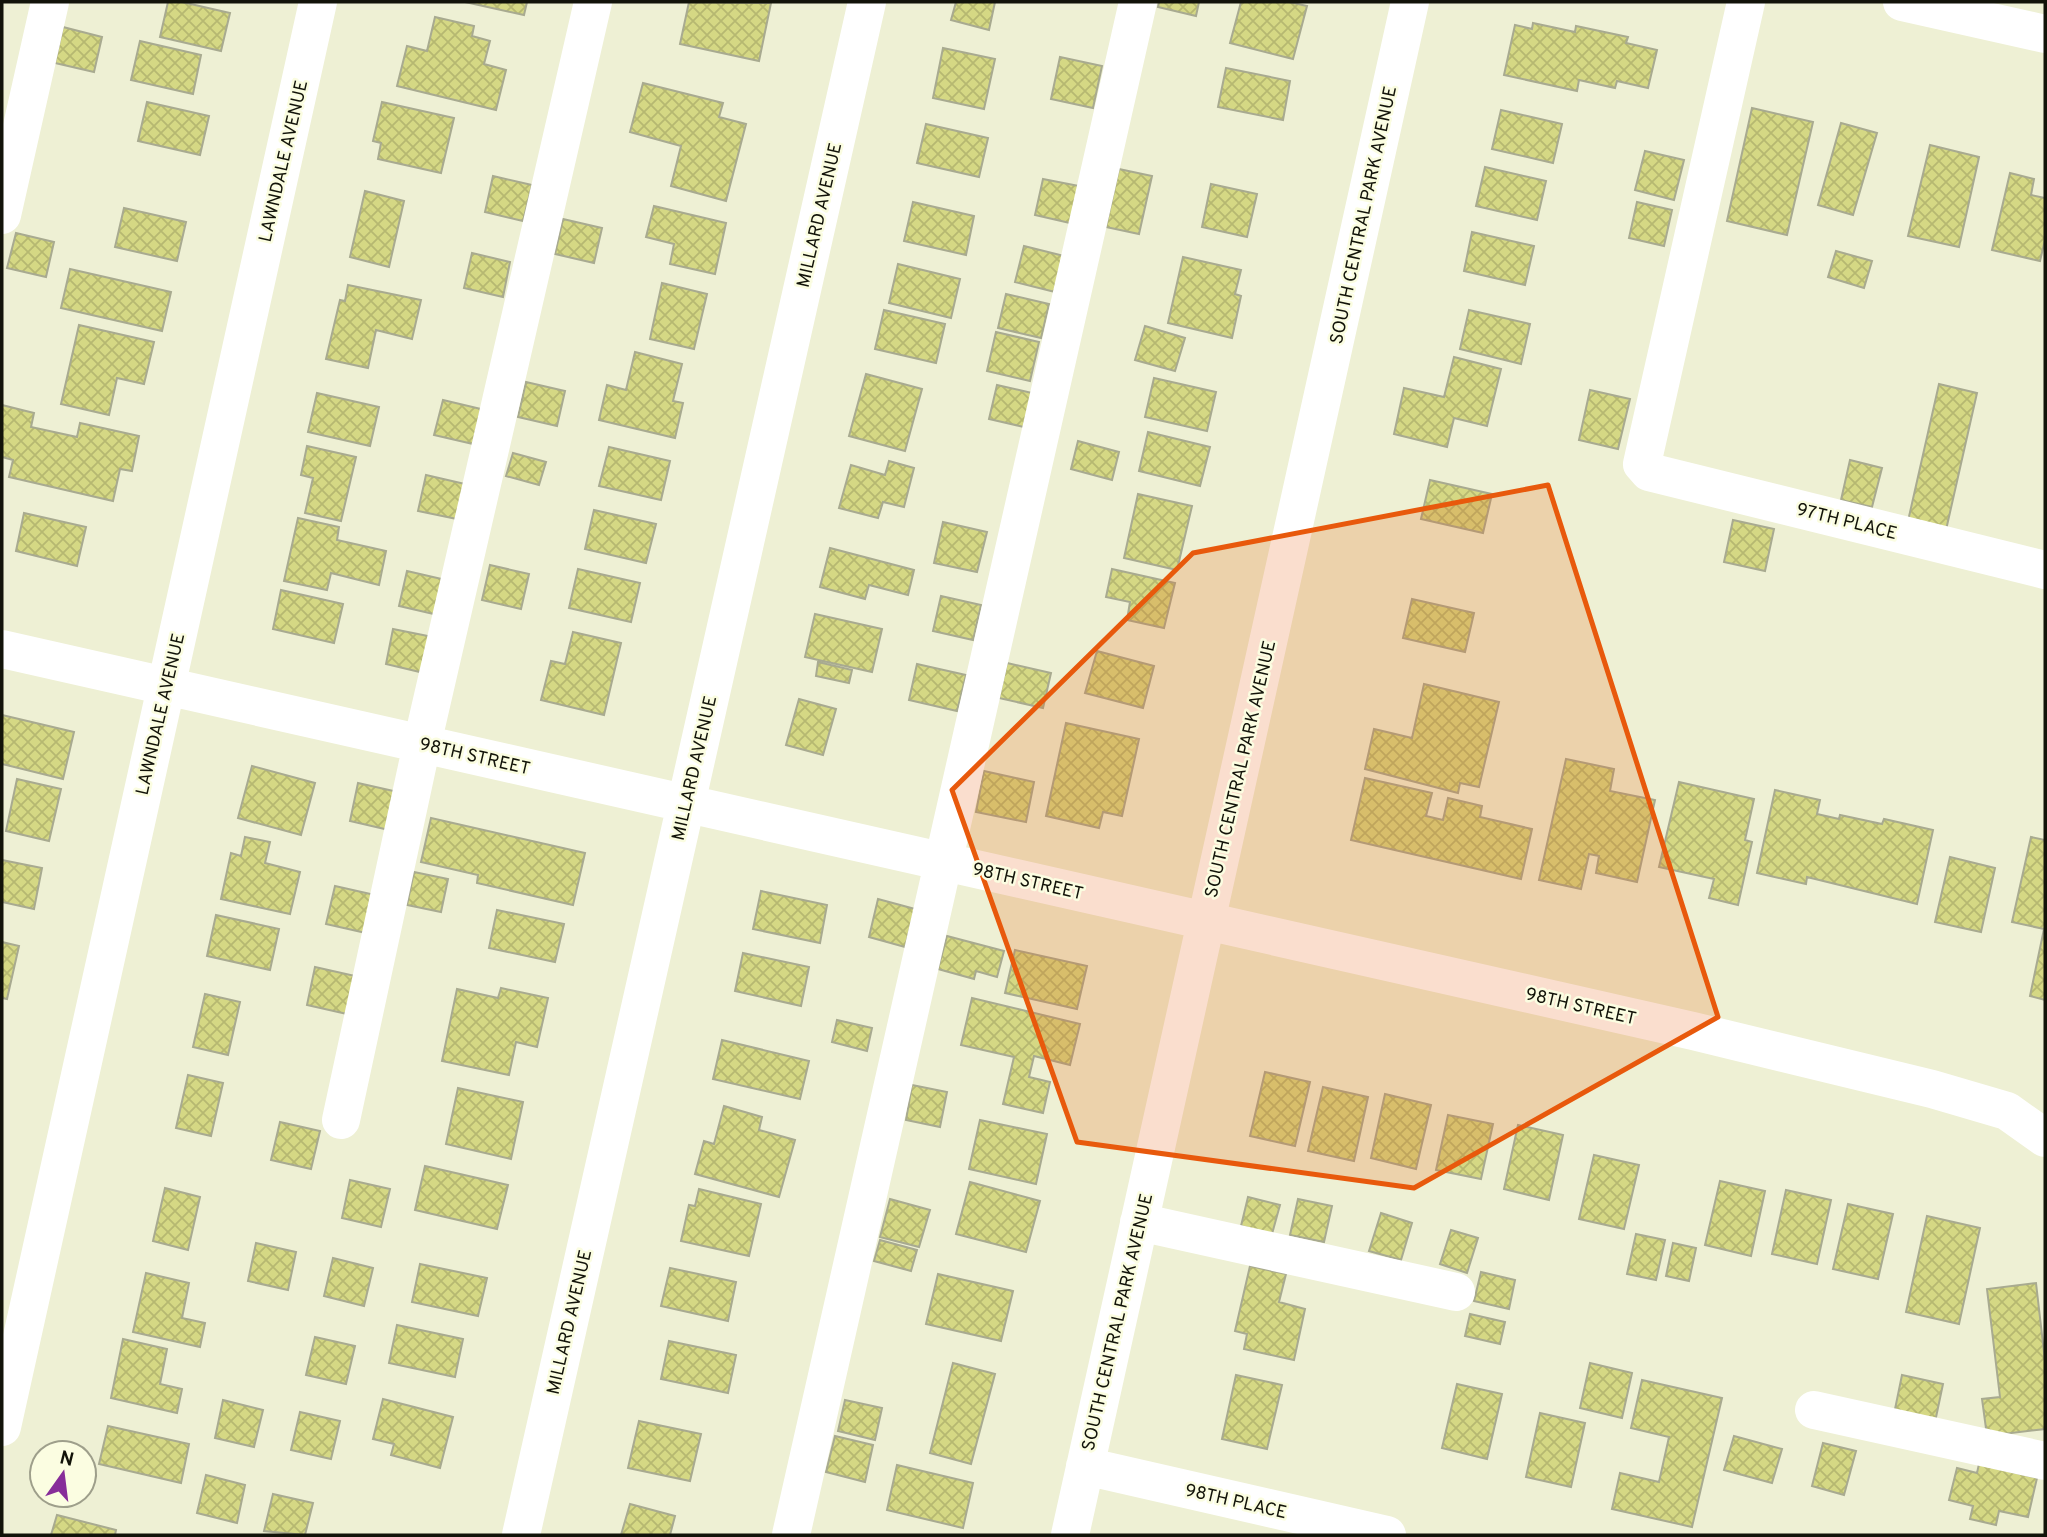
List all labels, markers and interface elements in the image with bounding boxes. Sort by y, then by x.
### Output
street label: LAWNDALE AVENUE [255,78,314,245]
street label: SOUTH CENTRAL PARK AVENUE [1326,84,1403,347]
street label: MILLARD AVENUE [793,141,848,290]
street label: 97TH PLACE [1794,499,1899,546]
street label: LAWNDALE AVENUE [132,631,191,798]
street label: SOUTH CENTRAL PARK AVENUE [1201,638,1282,900]
street label: MILLARD AVENUE [668,694,723,843]
street label: 98TH STREET [417,734,532,781]
street label: 98TH STREET [970,859,1085,906]
street label: 98TH STREET [1523,984,1638,1031]
street label: SOUTH CENTRAL PARK AVENUE [1078,1191,1159,1453]
street label: MILLARD AVENUE [543,1248,598,1397]
north arrow [28,1439,98,1509]
text: N [57,1446,76,1473]
street label: 98TH PLACE [1182,1480,1289,1525]

